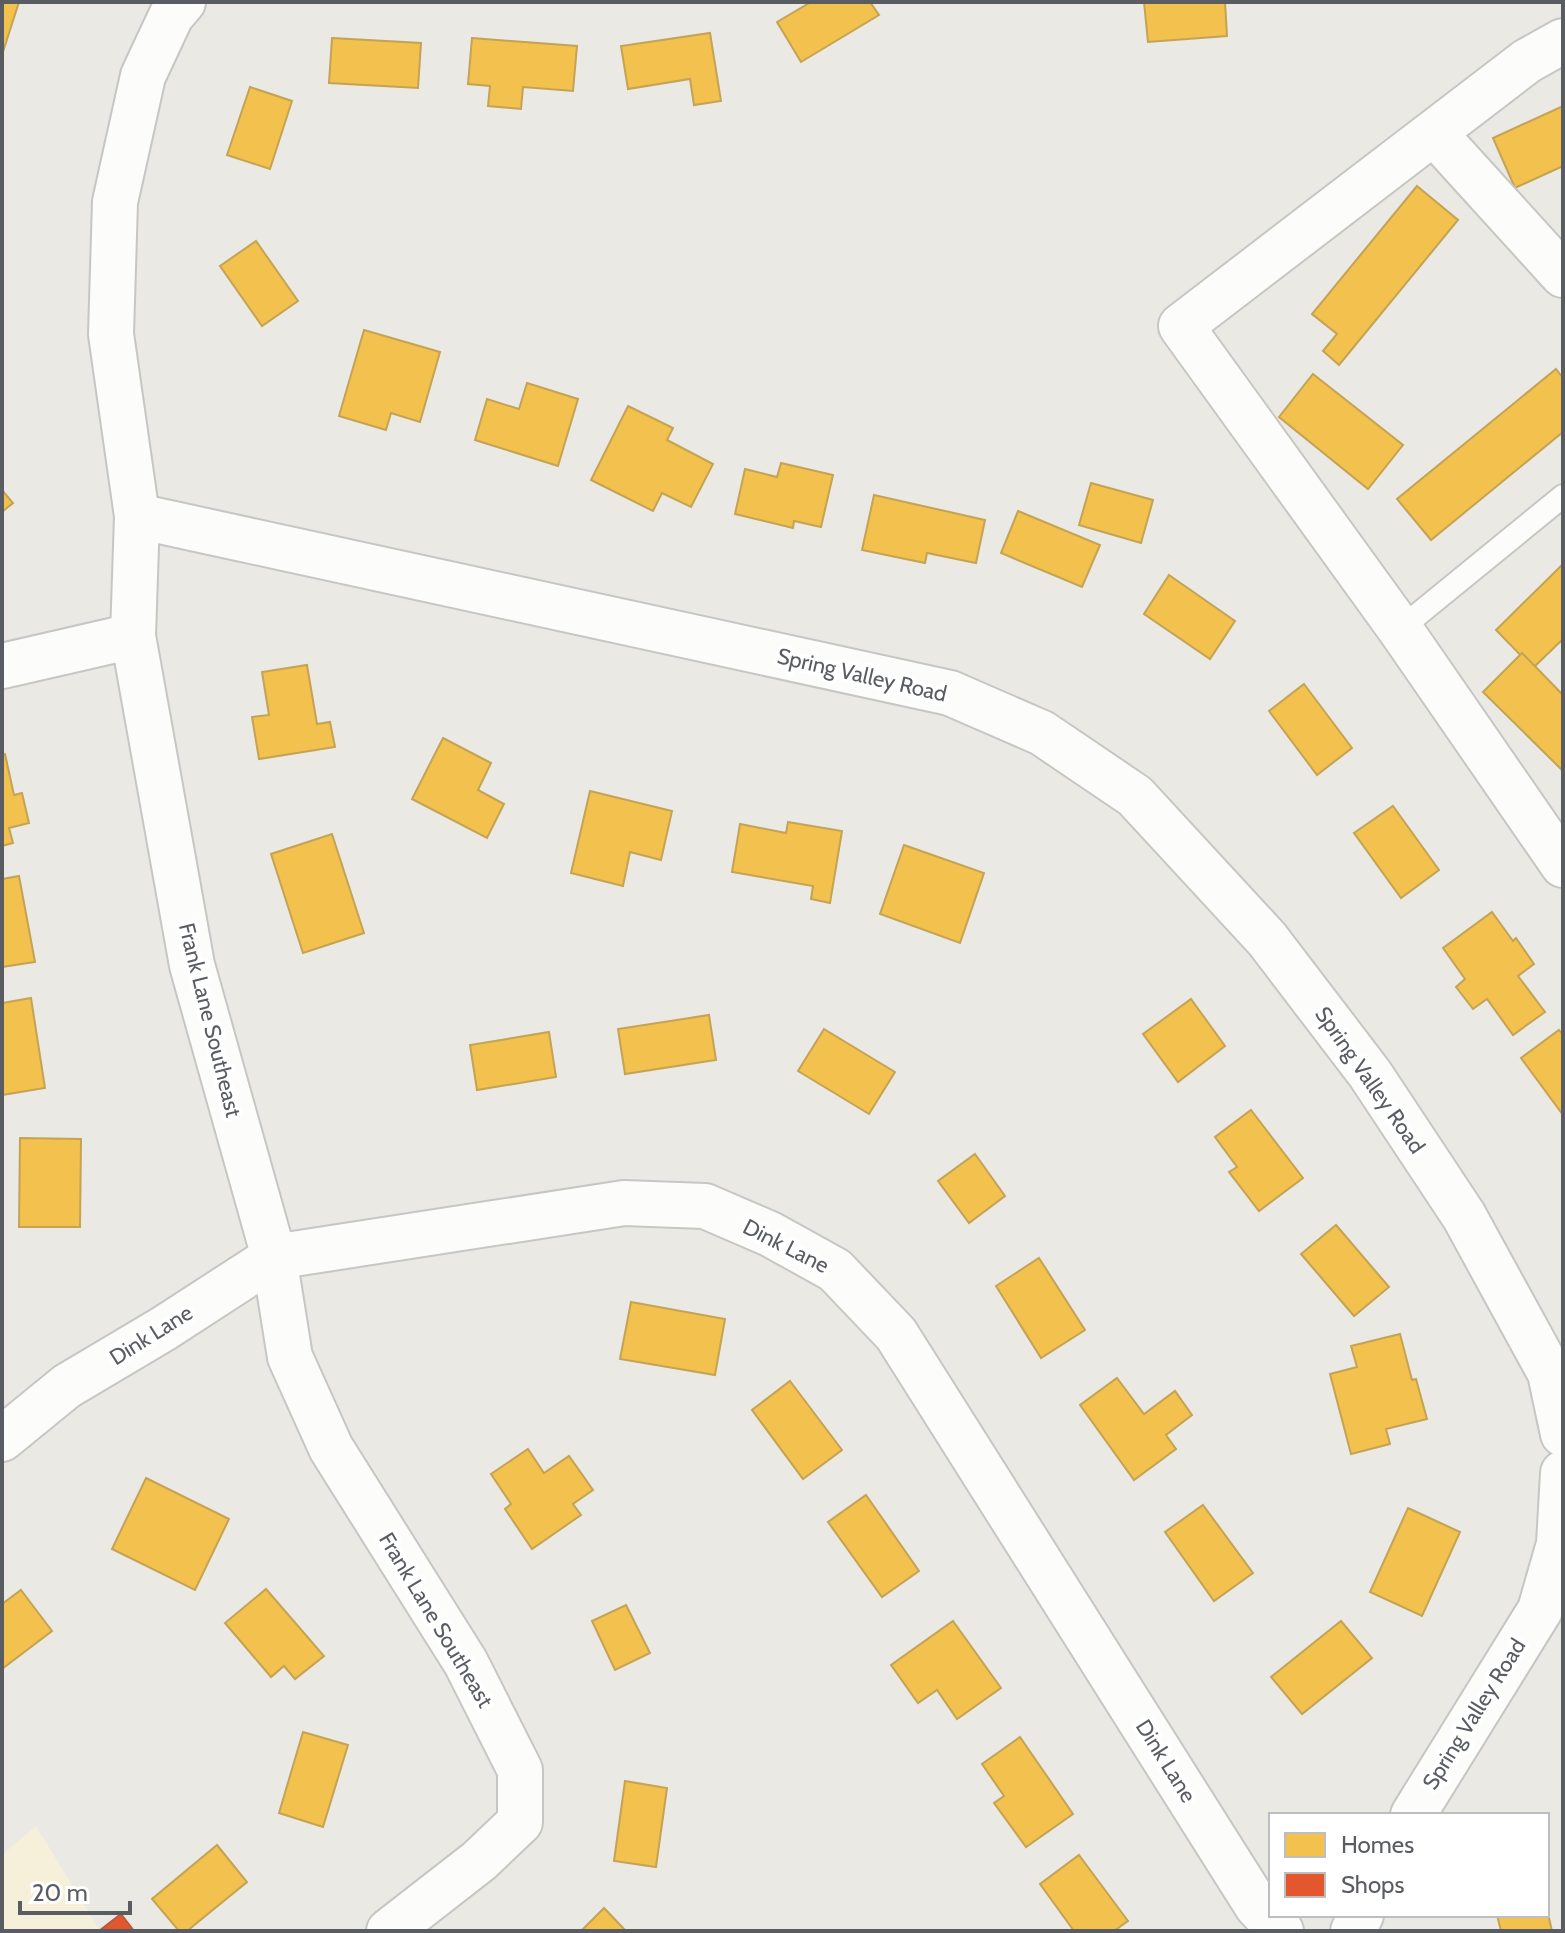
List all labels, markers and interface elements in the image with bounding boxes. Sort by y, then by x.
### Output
street label: Spring Valley Road [775,642,949,708]
street label: Frank Lane Southeast [173,920,247,1120]
street label: Spring Valley Road [1309,1001,1431,1159]
street label: Dink Lane [739,1213,833,1279]
street label: Dink Lane [105,1299,197,1371]
street label: Frank Lane Southeast [373,1528,499,1713]
street label: Spring Valley Road [1417,1633,1531,1795]
street label: Dink Lane [1130,1715,1202,1807]
legend [1269,1813,1549,1917]
text: Homes [1341,1830,1414,1859]
scale bar [20,1865,130,1915]
text: Shops [1341,1870,1404,1899]
text: 20 m [32,1878,88,1907]

